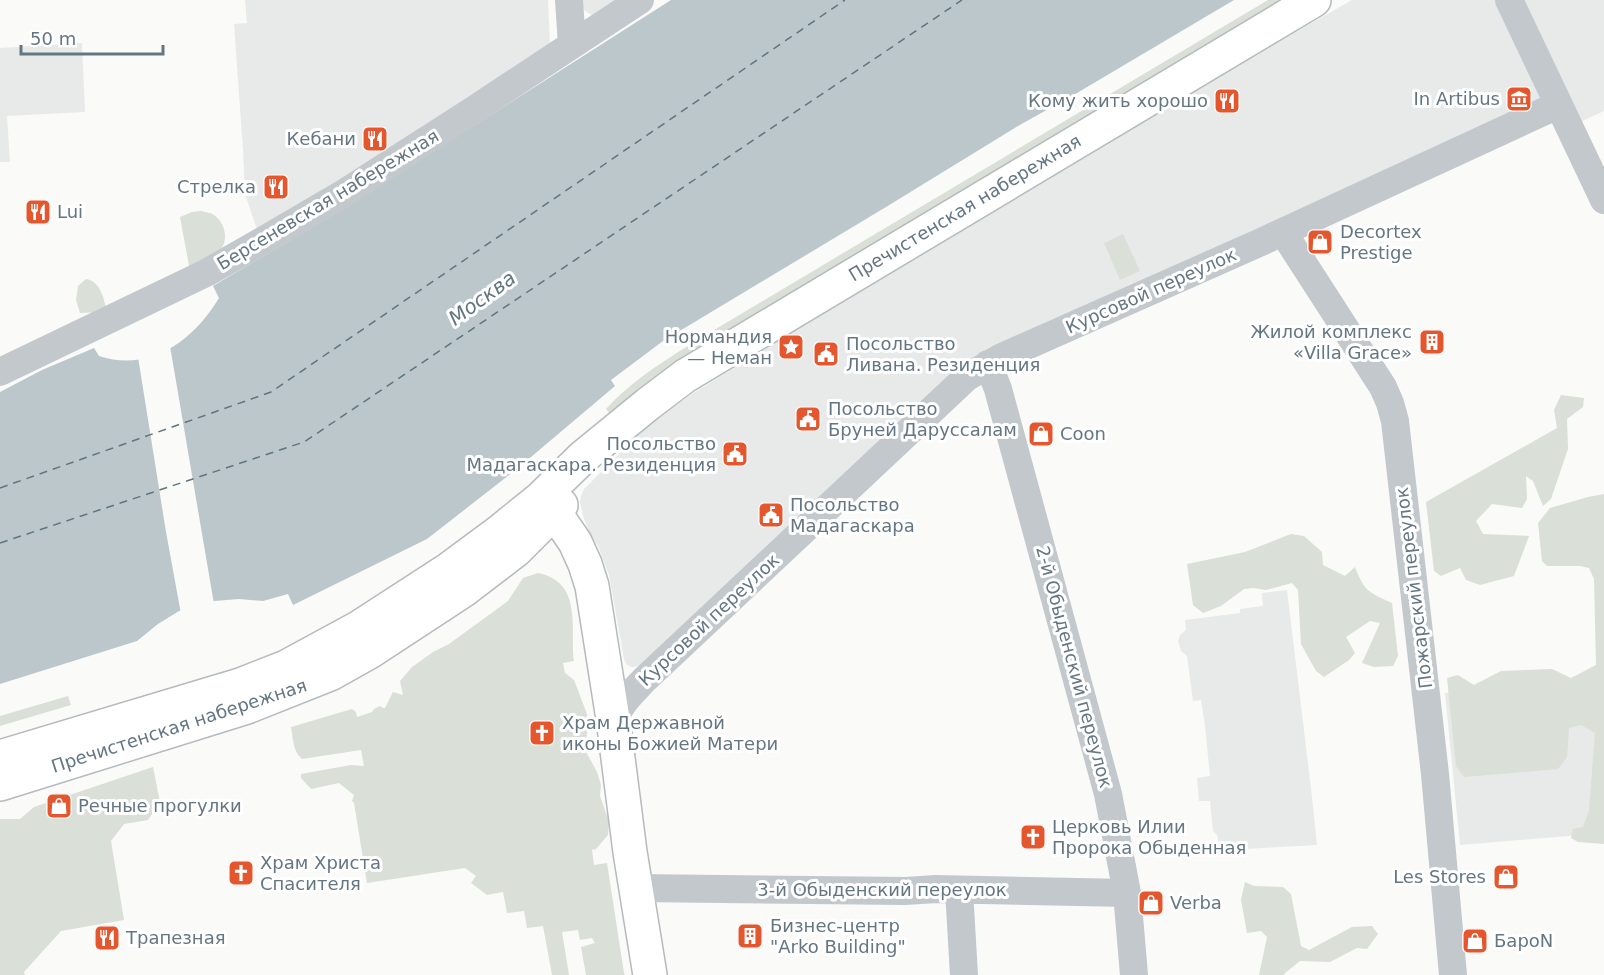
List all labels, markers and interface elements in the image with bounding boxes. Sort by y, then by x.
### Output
scale bar [21,18,164,56]
text: 50 m [30,28,76,49]
museum icon: In Artibus [1504,84,1534,114]
restaurant icon: Кому жить хорошо [1212,86,1242,116]
place label: In Artibus [1414,88,1500,109]
place label: Кому жить хорошо [1028,90,1208,111]
restaurant icon: Кебани [360,124,390,154]
street label: Берсеневская набережная [213,125,442,274]
place label: Кебани [287,128,356,149]
street label: Пречистенская набережная [845,130,1085,285]
restaurant icon: Стрелка [261,172,291,202]
place label: Стрелка [177,176,256,197]
restaurant icon: Lui [23,197,53,227]
place label: Lui [57,201,83,222]
place label: Decortex Prestige [1340,221,1422,263]
shop icon: Decortex Prestige [1305,227,1335,257]
street label: Курсовой переулок [1062,243,1239,338]
water label: Москва [444,266,520,330]
place label: Жилой комплекс «Villa Grace» [1250,321,1412,363]
place label: Нормандия — Неман [665,326,772,368]
building icon: Жилой комплекс «Villa Grace» [1417,327,1447,357]
place icon: Нормандия — Неман [776,332,806,362]
place label: Посольство Ливана. Резиденция [846,333,1040,375]
public building icon: Посольство Ливана. Резиденция [811,339,841,369]
place label: Посольство Бруней Даруссалам [828,398,1017,440]
public building icon: Посольство Бруней Даруссалам [793,404,823,434]
shop icon: Coon [1026,419,1056,449]
place label: Coon [1060,423,1106,444]
place label: Посольство Мадагаскара. Резиденция [467,433,716,475]
public building icon: Посольство Мадагаскара. Резиденция [720,439,750,469]
street label: Пожарский переулок [1391,486,1436,690]
place label: Посольство Мадагаскара [790,494,915,536]
public building icon: Посольство Мадагаскара [756,500,786,530]
street label: 2-й Обыденский переулок [1032,544,1117,790]
street label: Курсовой переулок [634,549,783,690]
street label: Пречистенская набережная [49,674,309,777]
place label: Храм Державной иконы Божией Матери [562,712,778,754]
church icon: Храм Державной иконы Божией Матери [527,718,557,748]
shop icon: Речные прогулки [44,791,74,821]
place label: Речные прогулки [78,795,242,816]
place label: Церковь Илии Пророка Обыденная [1052,816,1246,858]
church icon: Церковь Илии Пророка Обыденная [1018,822,1048,852]
place label: Храм Христа Спасителя [260,852,381,894]
church icon: Храм Христа Спасителя [226,858,256,888]
shop icon: Les Stores [1491,862,1521,892]
place label: Les Stores [1393,866,1486,887]
street label: 3-й Обыденский переулок [757,879,1007,900]
shop icon: Verba [1136,888,1166,918]
place label: Verba [1170,892,1222,913]
place label: Бизнес-центр "Arko Building" [770,915,906,957]
building icon: Бизнес-центр "Arko Building" [735,921,765,951]
restaurant icon: Трапезная [92,923,122,953]
shop icon: БароN [1460,926,1490,956]
place label: Трапезная [125,927,226,948]
place label: БароN [1494,930,1553,951]

